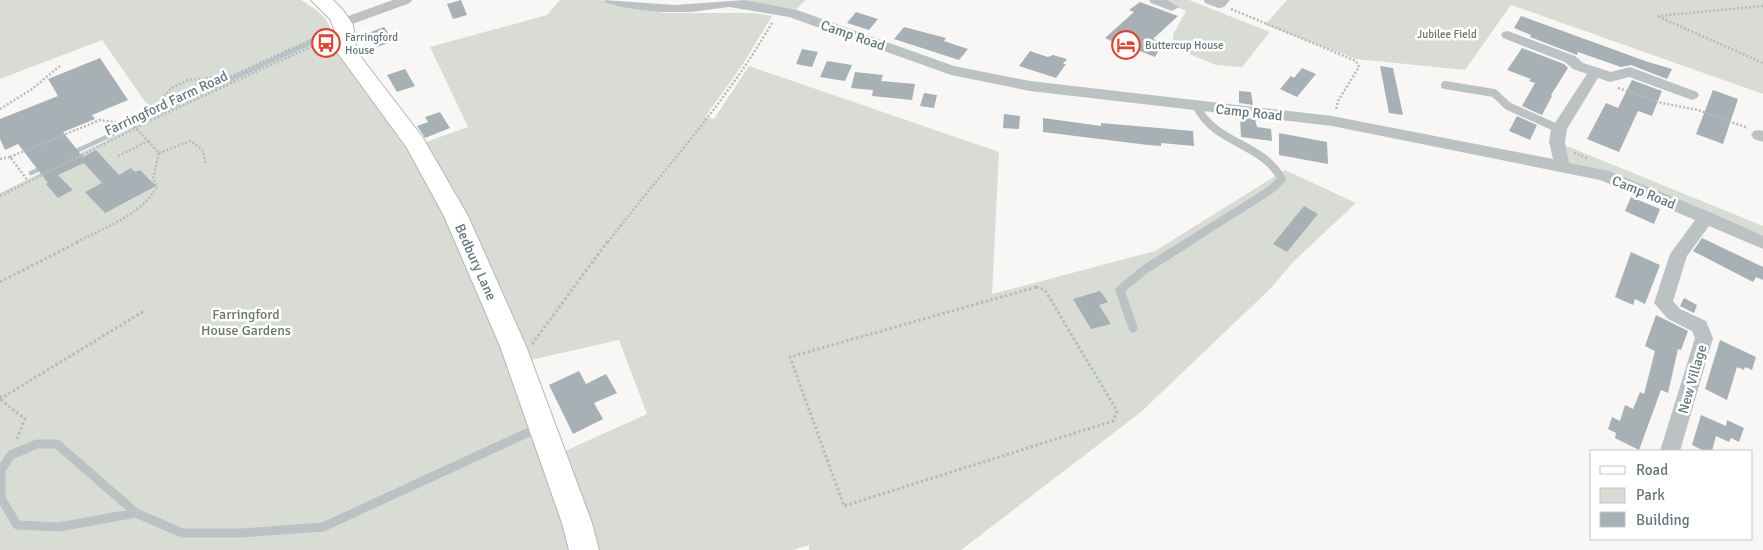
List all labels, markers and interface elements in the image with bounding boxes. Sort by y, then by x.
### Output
street label: Camp Road [818,17,887,54]
bus stop icon: Farringford House [311,28,341,58]
park label: Jubilee Field [1417,28,1477,41]
hotel icon: Buttercup House [1111,30,1141,60]
place label: Farringford House [345,31,398,57]
place label: Buttercup House [1145,39,1224,52]
street label: Farringford Farm Road [102,67,231,139]
street label: Camp Road [1215,101,1283,124]
street label: Camp Road [1610,172,1678,213]
street label: Bedbury Lane [451,221,500,303]
park label: Farringford House Gardens [201,306,291,339]
street label: New Village [1675,343,1710,416]
legend [1590,450,1753,540]
text: Road [1636,461,1668,479]
text: Park [1636,486,1665,504]
text: Building [1636,511,1690,529]

